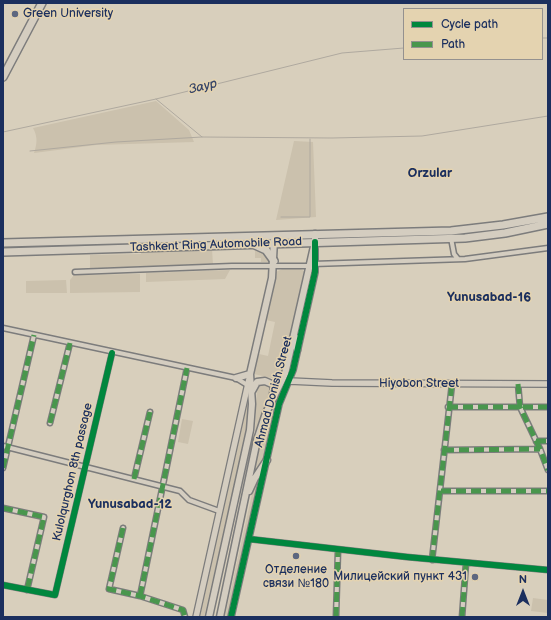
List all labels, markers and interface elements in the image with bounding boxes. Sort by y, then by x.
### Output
place label: Green University [23,7,113,21]
legend [403,8,543,60]
marker: Green University [10,9,20,19]
text: Cycle path [441,17,498,32]
text: Path [441,37,465,52]
water label: Заур [187,76,219,98]
district label: Orzular [408,166,452,182]
street label: Tashkent Ring Automobile Road [130,235,302,255]
district label: Yunusabad-16 [447,290,531,306]
street label: Ahmad Donish Street [252,335,296,449]
street label: Hiyobon Street [379,377,459,391]
street label: Kulolqurghon 8th passage [50,401,96,543]
district label: Yunusabad-12 [88,497,172,513]
marker: Отделение связи №180 [291,551,301,561]
place label: Отделение связи №180 [263,563,329,591]
place label: Милицейский пункт 431 [333,570,467,584]
marker: Милицейский пункт 431 [470,572,480,582]
north arrow [503,572,543,612]
text: N [519,573,527,586]

